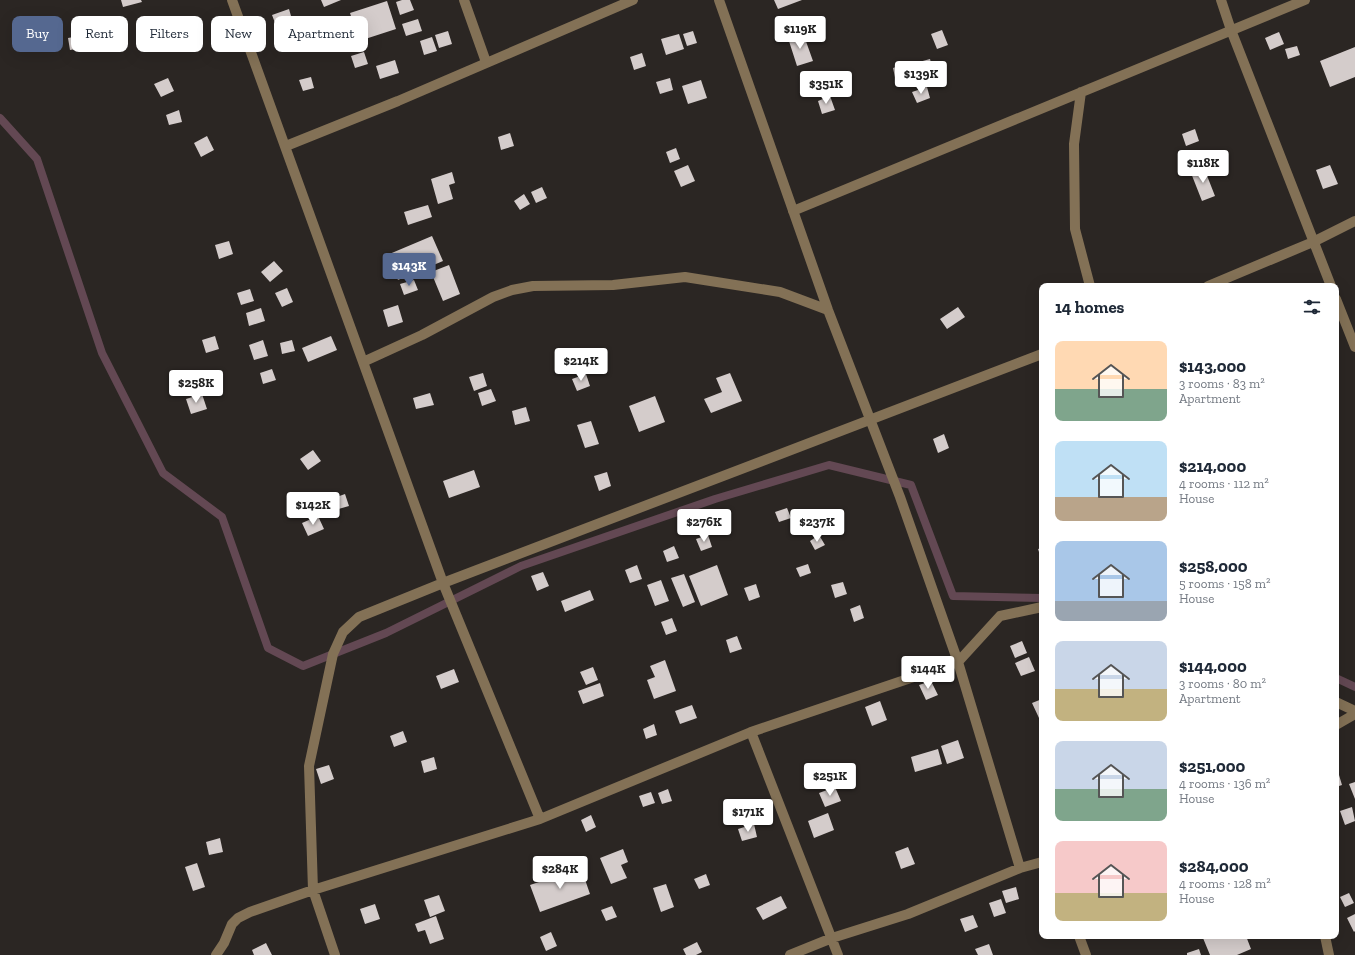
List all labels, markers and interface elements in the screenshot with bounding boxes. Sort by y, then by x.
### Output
chip: Buy [12,16,63,52]
chip: Rent [71,16,128,52]
chip: Filters [136,16,203,52]
chip: New [211,16,266,52]
chip: Apartment [274,16,368,52]
pin: $119K [772,16,828,50]
text: $119K [784,21,816,36]
pin: $139K [893,61,949,95]
text: $139K [904,66,938,81]
pin: $351K [798,71,854,105]
text: $351K [809,76,843,91]
pin: $118K [1175,150,1231,184]
text: $118K [1187,155,1219,170]
pin: $143K [381,253,437,287]
text: $143K [392,258,426,273]
icon: filters [1301,296,1323,318]
text: 14 homes [1055,297,1124,317]
pin: $214K [553,348,609,382]
text: $214K [564,353,598,368]
text: $143,000 [1179,356,1246,376]
icon: home [1087,357,1135,405]
pin: $258K [168,370,224,404]
text: $258K [178,375,214,390]
text: 3 rooms · 83 m² [1179,376,1265,391]
text: Apartment [1179,391,1241,406]
text: $214,000 [1179,456,1246,476]
icon: home [1087,457,1135,505]
text: 4 rooms · 112 m² [1179,476,1269,491]
text: House [1179,491,1214,506]
pin: $142K [285,492,341,526]
text: $142K [296,497,330,512]
pin: $276K [676,509,732,543]
pin: $237K [789,509,845,543]
text: $276K [686,514,722,529]
text: $237K [799,514,835,529]
text: $258,000 [1179,556,1248,576]
icon: home [1087,557,1135,605]
text: 5 rooms · 158 m² [1179,576,1270,591]
text: House [1179,591,1214,606]
pin: $144K [900,656,956,690]
text: $144,000 [1179,656,1247,676]
icon: home [1087,657,1135,705]
text: $144K [910,661,946,676]
text: 3 rooms · 80 m² [1179,676,1266,691]
text: Apartment [1179,691,1241,706]
text: $251,000 [1179,756,1245,776]
icon: home [1087,757,1135,805]
pin: $251K [802,763,858,797]
text: $251K [813,768,847,783]
text: 4 rooms · 136 m² [1179,776,1270,791]
text: House [1179,791,1214,806]
pin: $171K [720,799,776,833]
text: $171K [732,804,764,819]
pin: $284K [532,856,588,890]
text: $284,000 [1179,856,1248,876]
icon: home [1087,857,1135,905]
text: $284K [542,861,578,876]
text: 4 rooms · 128 m² [1179,876,1271,891]
text: House [1179,891,1214,906]

